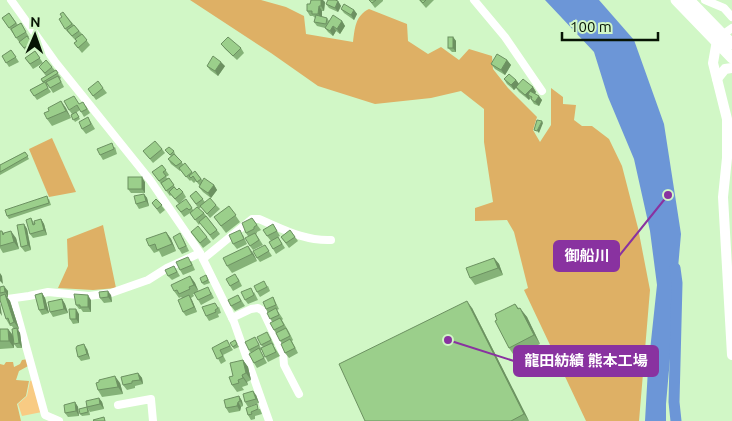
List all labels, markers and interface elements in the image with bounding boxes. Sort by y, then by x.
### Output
north arrow [10,10,60,60]
scale bar [562,10,658,42]
text: N [30,14,41,30]
text: 100 m [570,18,612,35]
callout: 御船川 [554,241,619,271]
text: 御船川 [564,247,610,264]
callout: 龍田紡績 熊本工場 [514,346,658,376]
text: 龍田紡績 熊本工場 [524,352,648,369]

